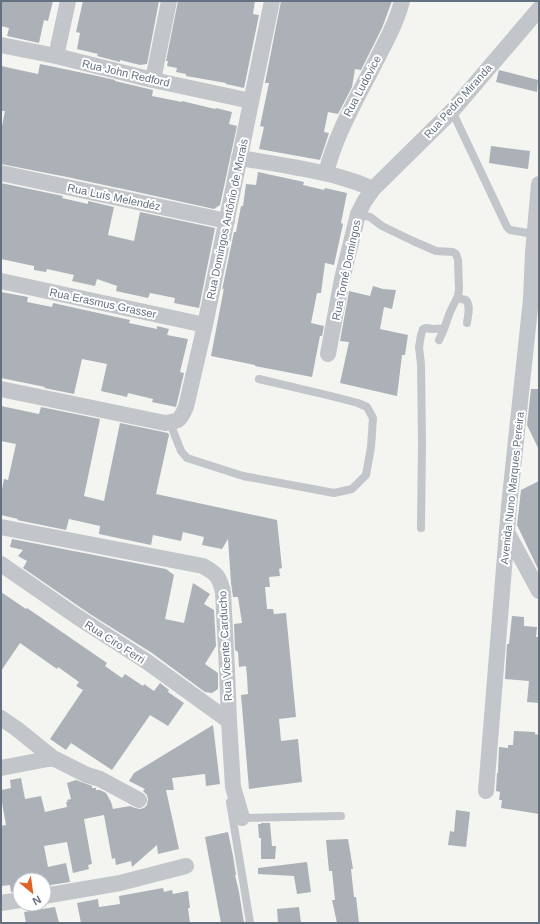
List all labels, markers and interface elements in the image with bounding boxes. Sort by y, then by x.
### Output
street label: Rua Ludovice [341,53,383,119]
street label: Rua John Redford [81,57,171,89]
street label: Rua Pedro Miranda [422,61,495,140]
street label: Rua Domingos Antônio de Morais [204,137,250,300]
street label: Rua Luís Melendéz [66,181,162,213]
street label: Rua Tomé Domingos [329,218,363,321]
street label: Rua Erasmus Grasser [49,286,158,320]
street label: Avenida Nuno Marques Pereira [498,410,526,565]
street label: Rua Vicente Carducho [216,591,234,701]
street label: Rua Ciro Ferri [83,618,147,666]
north arrow [12,872,52,912]
text: N [30,894,43,908]

